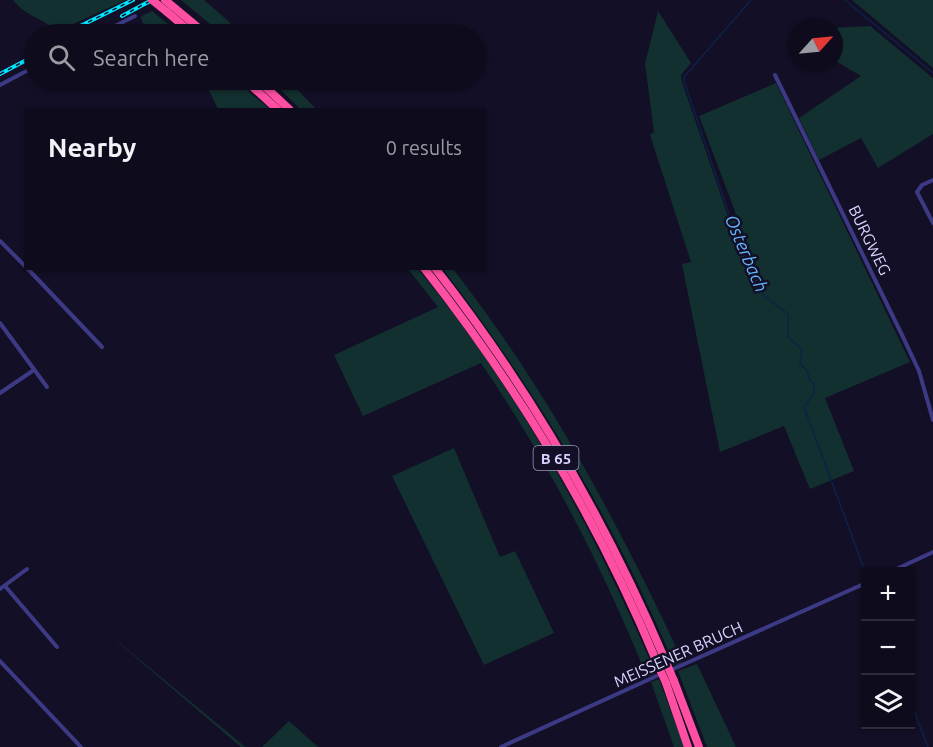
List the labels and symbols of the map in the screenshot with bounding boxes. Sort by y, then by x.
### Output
north arrow [789,18,843,72]
street label: BURGWEG [845,202,895,278]
water label: Osterbach [722,211,772,295]
road number: B 65 [534,446,578,470]
street label: MEISSENER BRUCH [611,618,745,690]

